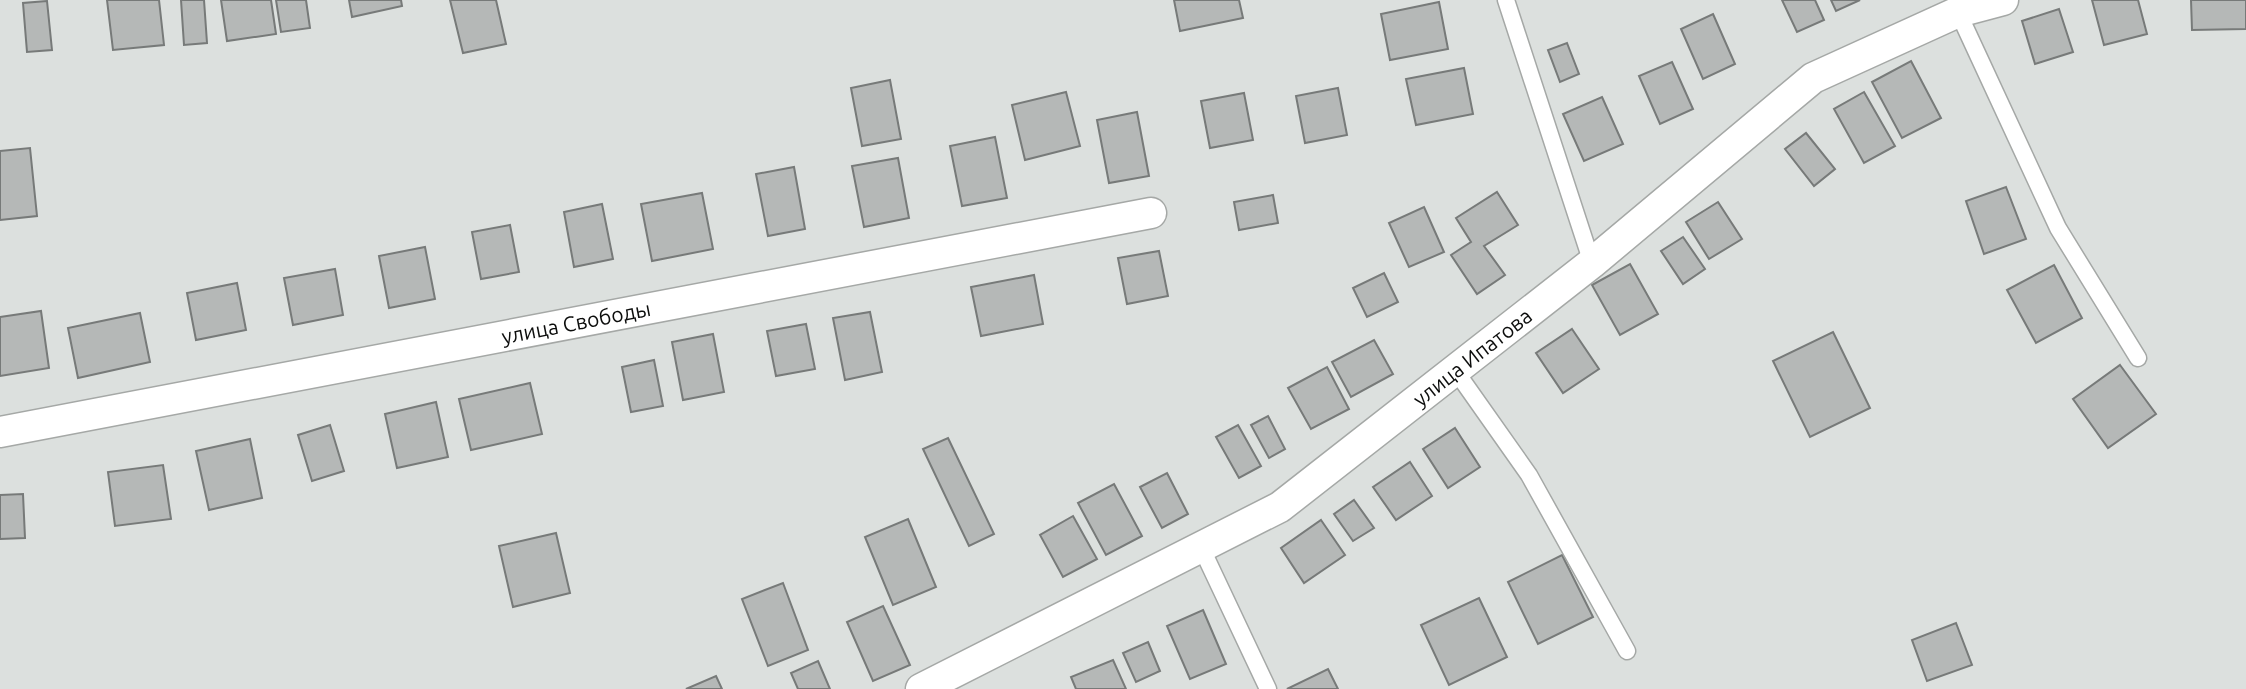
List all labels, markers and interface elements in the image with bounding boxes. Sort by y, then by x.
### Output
street label: улица Свободы [499,296,653,348]
street label: улица Ипатова [1408,303,1536,411]

